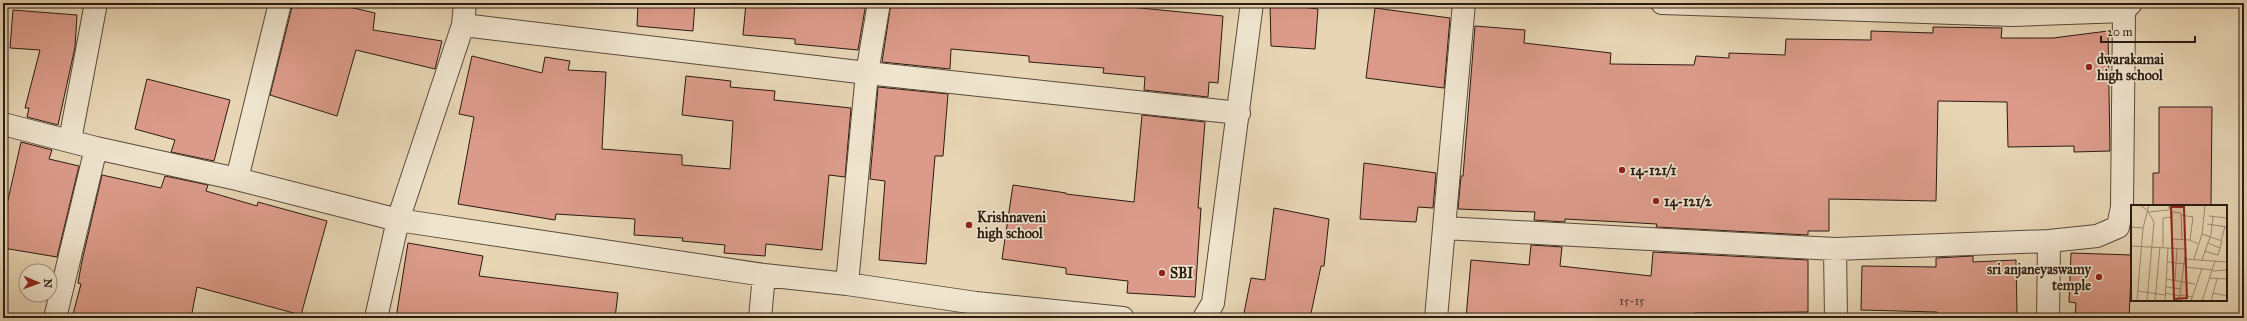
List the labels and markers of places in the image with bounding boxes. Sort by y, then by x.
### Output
place label: dwarakamai high school [2096,51,2164,85]
marker: dwarakamai high school [2084,62,2094,72]
place label: 14-121/1 [1630,162,1677,180]
marker: 14-121/1 [1617,165,1627,175]
place label: 14-121/2 [1664,193,1713,211]
marker: 14-121/2 [1651,196,1661,206]
place label: Krishnaveni high school [976,209,1046,243]
marker: Krishnaveni high school [964,220,974,230]
place label: sri anjaneyaswamy temple [1987,261,2092,295]
place label: SBI [1170,265,1193,282]
marker: SBI [1157,268,1167,278]
marker: sri anjaneyaswamy temple [2094,272,2104,282]

